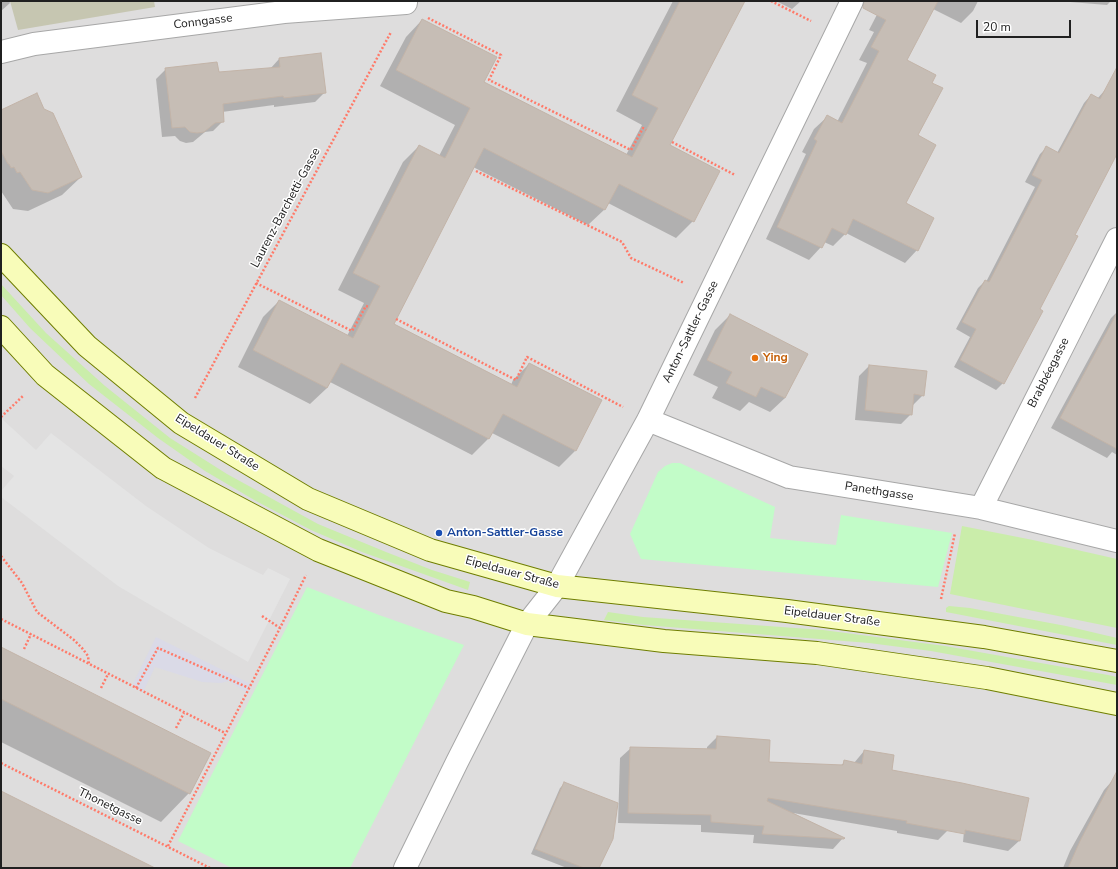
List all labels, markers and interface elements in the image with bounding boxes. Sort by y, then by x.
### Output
street label: Conngasse [173,11,233,33]
scale bar [978,12,1073,38]
text: 20 m [983,19,1011,35]
street label: Laurenz-Barchetti-Gasse [248,146,324,270]
street label: Anton-Sattler-Gasse [660,279,722,385]
street label: Brabbéegasse [1025,336,1073,410]
place label: Ying [763,351,788,365]
marker: Ying [750,353,760,363]
street label: Eipeldauer Straße [172,411,262,475]
street label: Panethgasse [844,479,914,505]
place label: Anton-Sattler-Gasse [447,526,563,540]
marker: Anton-Sattler-Gasse [434,528,444,538]
street label: Eipeldauer Straße [464,554,560,592]
street label: Eipeldauer Straße [783,604,881,630]
street label: Thonetgasse [76,785,144,829]

